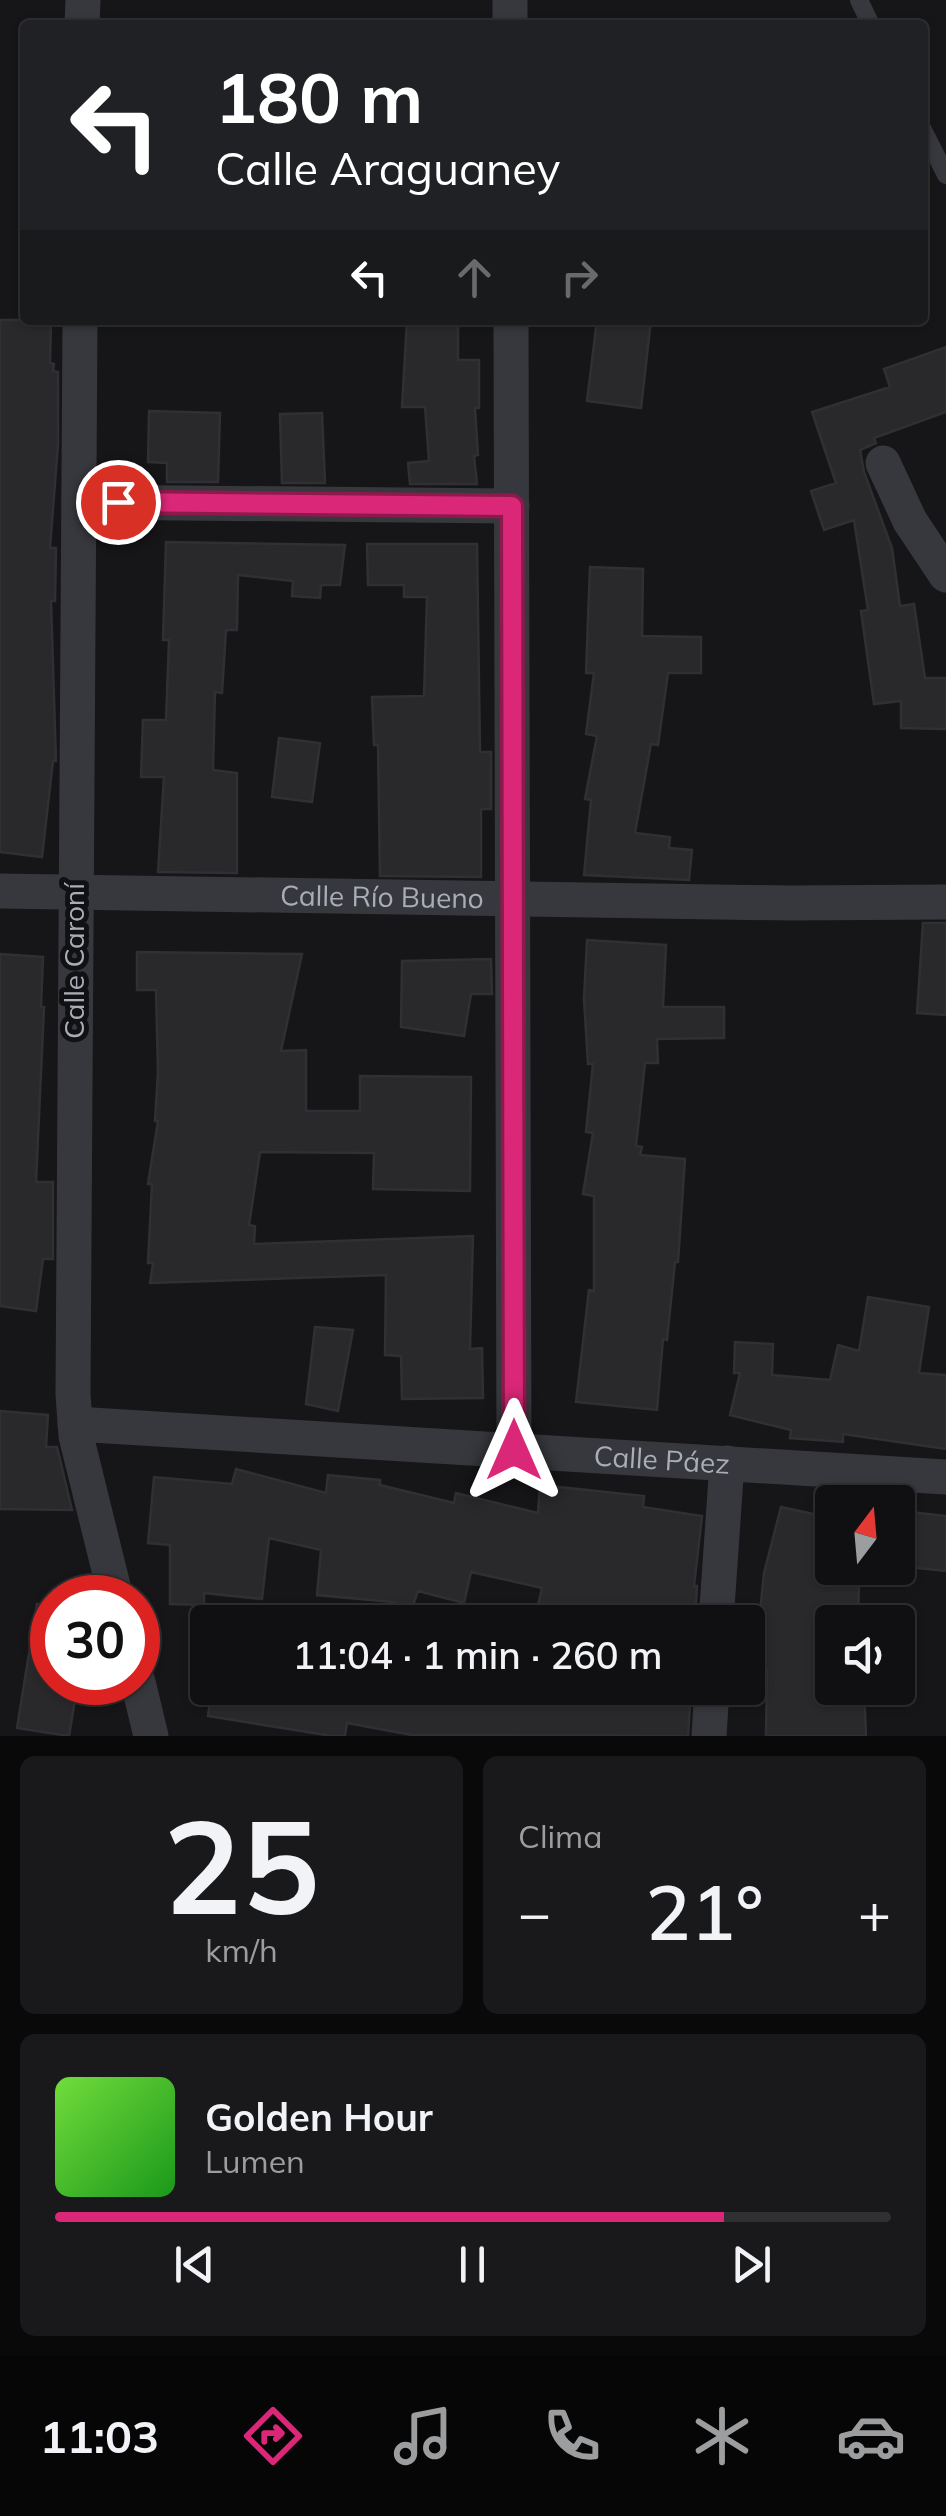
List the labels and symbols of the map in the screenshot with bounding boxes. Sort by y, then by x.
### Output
pin [76,460,161,545]
street label: Calle Río Bueno [280,877,484,915]
street label: Calle Caroní [56,882,91,1039]
position arrow [462,1398,566,1502]
street label: Calle Páez [593,1438,731,1481]
north arrow [815,1485,915,1585]
speed limit sign: 30 [30,1575,160,1705]

